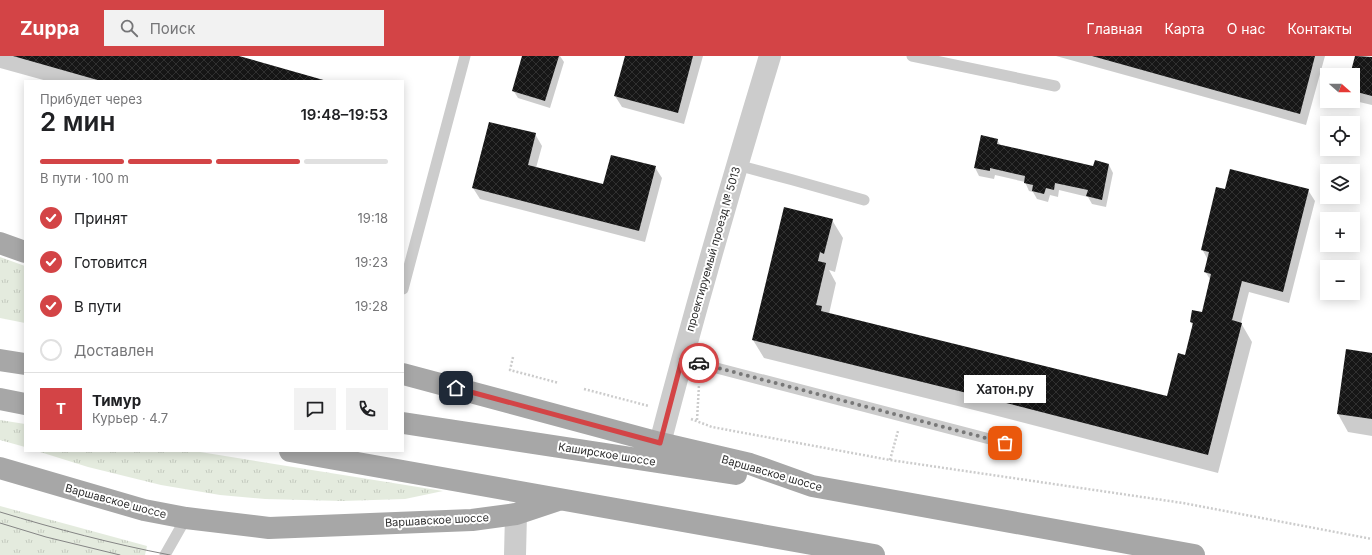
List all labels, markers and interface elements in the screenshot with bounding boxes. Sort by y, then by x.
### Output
search box [104,10,384,46]
text: Zuppa [20,17,80,40]
icon: search [118,17,140,39]
text: Поиск [150,19,195,38]
text: Главная [1087,20,1142,37]
text: Карта [1164,20,1205,37]
text: О нас [1227,20,1265,37]
text: Контакты [1287,20,1352,37]
north arrow [1320,68,1360,108]
map controls [1320,68,1360,300]
text: Прибудет через [40,91,142,107]
text: 19:48–19:53 [300,105,388,124]
text: 2 мин [40,106,115,137]
button: locate [1320,116,1360,156]
button: layers [1320,164,1360,204]
street label: проектируемый проезд № 5013 [683,165,743,333]
text: В пути · 100 m [40,170,129,186]
icon: check [40,207,62,229]
text: Принят [74,209,127,228]
text: 19:18 [358,210,388,226]
button: + [1320,212,1360,252]
icon: check [40,251,62,273]
text: Готовится [74,253,147,272]
text: 19:23 [355,254,388,270]
button: − [1320,260,1360,300]
icon: check [40,295,62,317]
text: В пути [74,297,121,316]
text: 19:28 [355,298,388,314]
text: Доставлен [74,341,154,360]
courier [679,343,719,383]
icon: car [688,352,710,374]
pin [439,371,473,405]
callout: Хатон.ру [964,375,1046,403]
icon: home [445,377,467,399]
text: Хатон.ру [976,381,1034,397]
button: chat [294,388,336,430]
button: phone [346,388,388,430]
text: Тимур [92,391,141,410]
text: Т [56,399,66,418]
text: Курьер · 4.7 [92,410,168,426]
pin [988,426,1022,460]
icon: bag [994,432,1016,454]
street label: Каширское шоссе [557,439,657,469]
street label: Варшавское шоссе [720,452,824,494]
street label: Варшавское шоссе [64,481,168,521]
street label: Варшавское шоссе [385,510,489,530]

